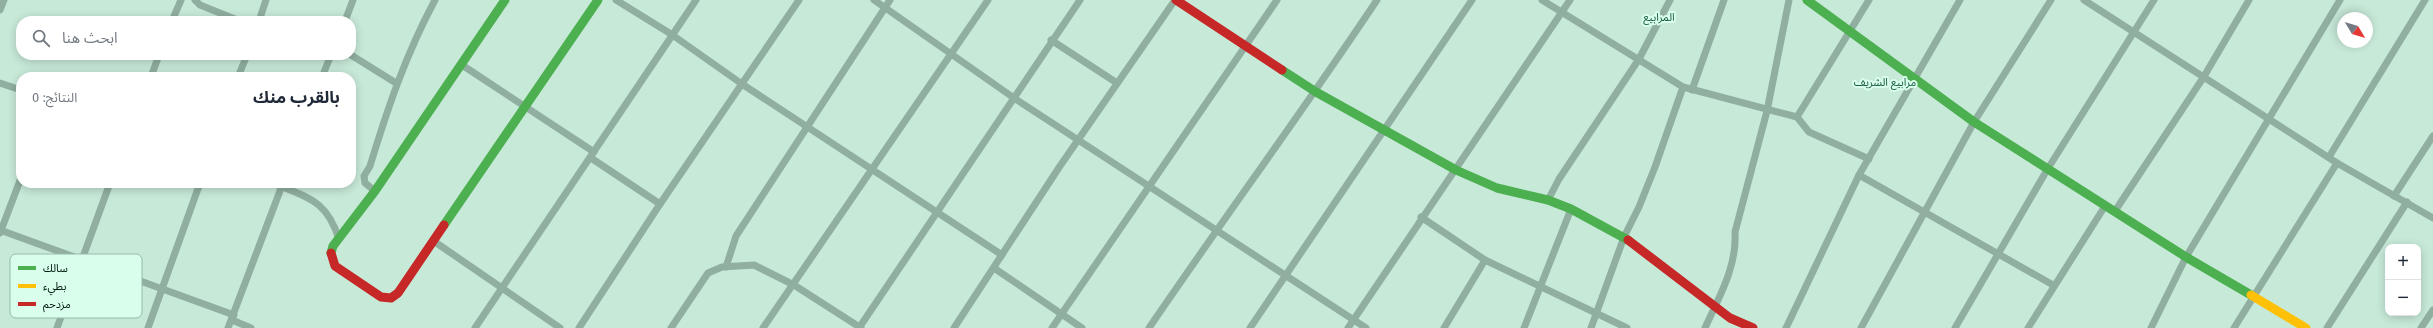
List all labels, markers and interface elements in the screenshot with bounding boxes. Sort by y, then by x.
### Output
district label: المرابيع [1643,11,1675,25]
north arrow [2337,12,2373,48]
search box [16,16,356,60]
icon: search [30,27,52,49]
text: ابحث هنا [62,29,118,47]
district label: مرابيع الشريف [1854,76,1916,90]
text: بالقرب منك [253,87,340,108]
text: النتائج: 0 [32,90,77,105]
map controls [2385,244,2421,316]
button: + [2385,244,2421,280]
legend [10,254,142,318]
text: سالك [43,262,68,275]
text: بطيء [43,280,66,296]
button: − [2385,280,2421,316]
text: مزدحم [43,298,71,313]

